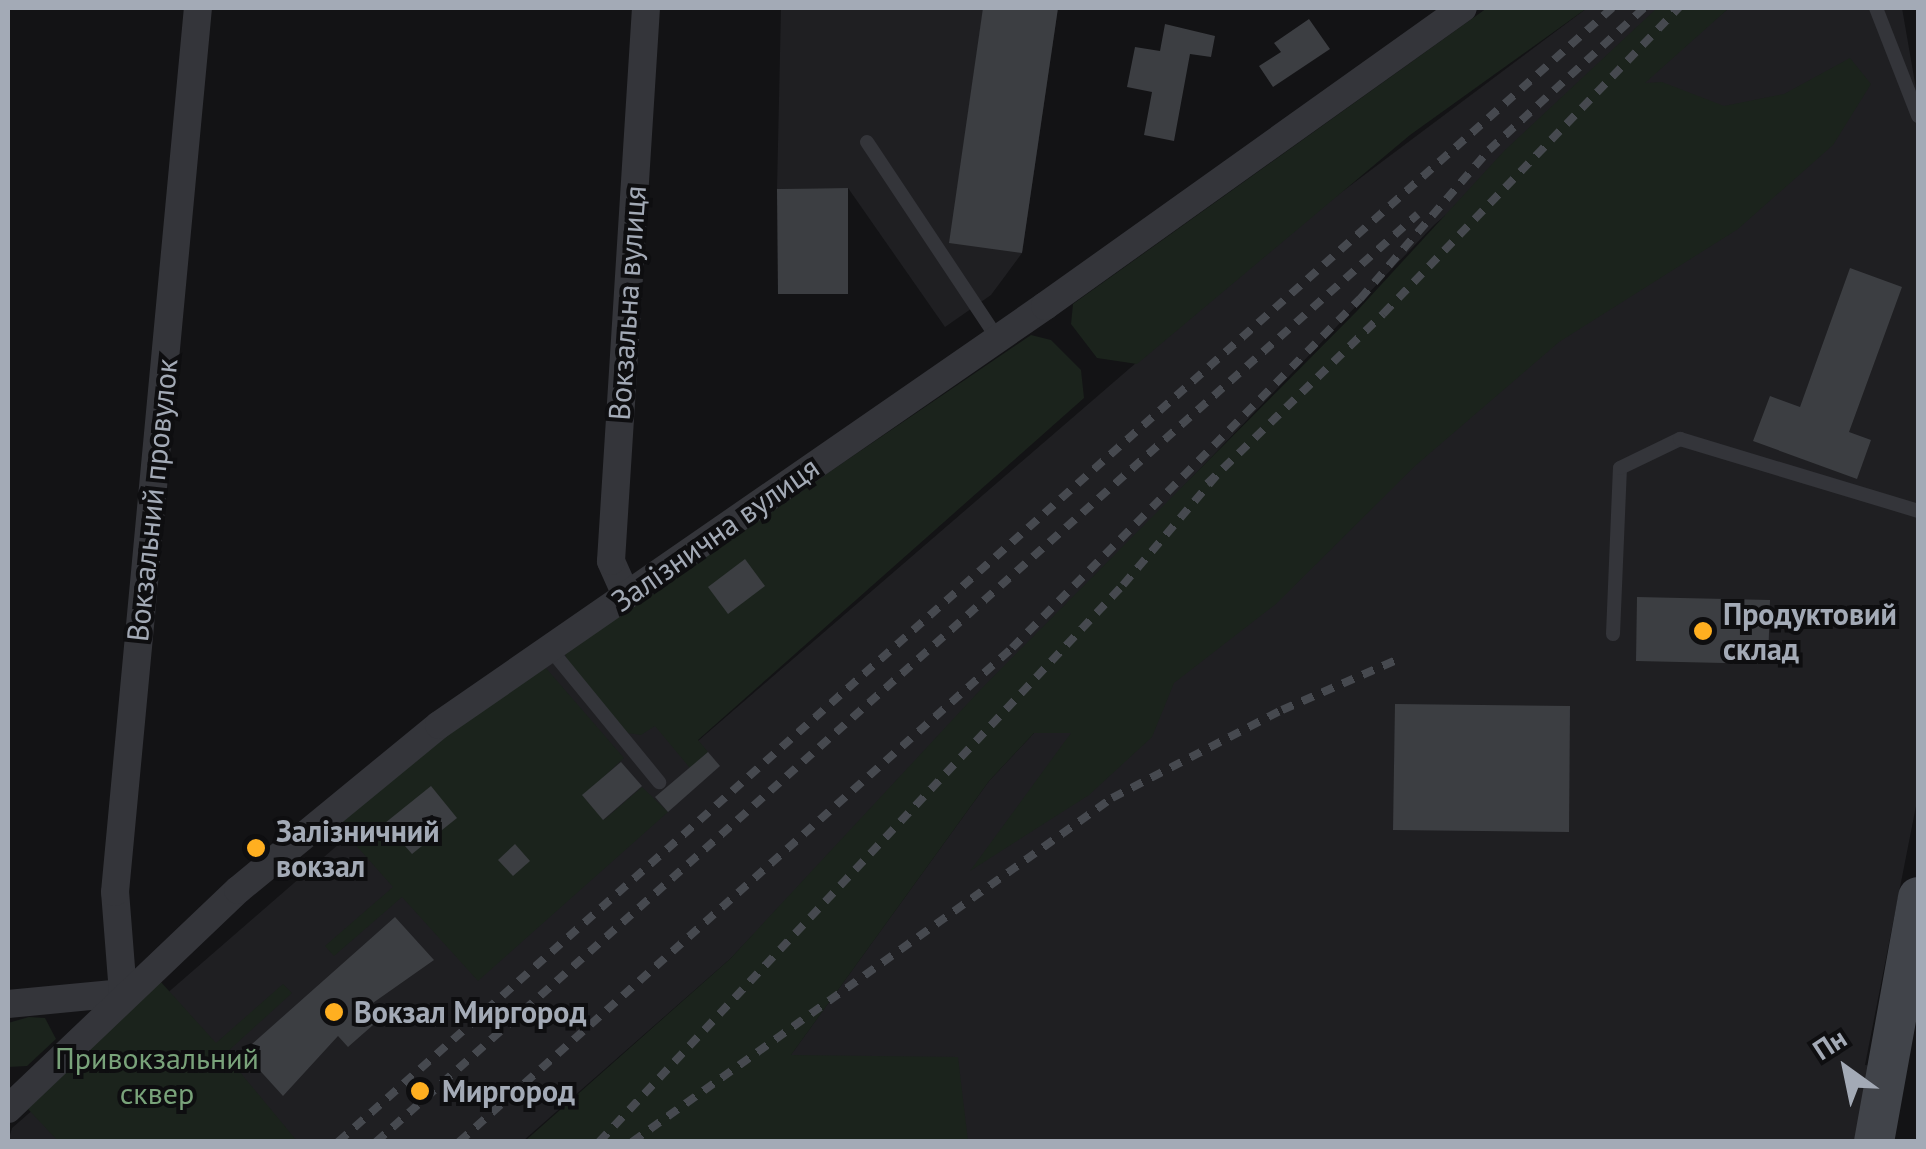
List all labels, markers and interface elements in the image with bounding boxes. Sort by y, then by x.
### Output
street label: Вокзальна вулиця [601,185,653,421]
street label: Вокзальний провулок [119,357,185,643]
street label: Залізнична вулиця [605,449,825,619]
place label: Продуктовий склад [1723,596,1897,666]
marker: Продуктовий склад [1692,620,1714,642]
place label: Залізничний вокзал [276,813,440,884]
marker: Залізничний вокзал [245,837,267,859]
place label: Вокзал Миргород [354,994,586,1030]
marker: Вокзал Миргород [323,1001,345,1023]
north arrow [1796,1019,1896,1119]
text: Пн [1806,1019,1853,1068]
park label: Привокзальний сквер [55,1040,259,1110]
place label: Миргород [442,1073,575,1109]
marker: Миргород [407,1078,433,1104]

